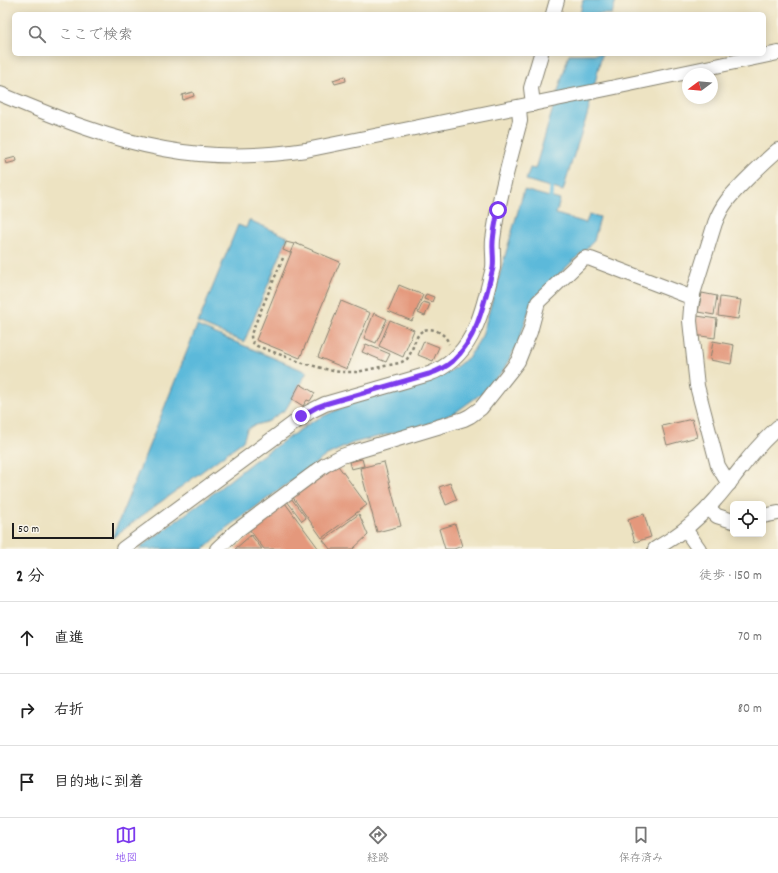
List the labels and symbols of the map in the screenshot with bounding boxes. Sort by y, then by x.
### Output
north arrow [682,68,718,104]
route start [489,201,507,219]
route end [292,407,310,425]
scale bar [12,521,114,540]

